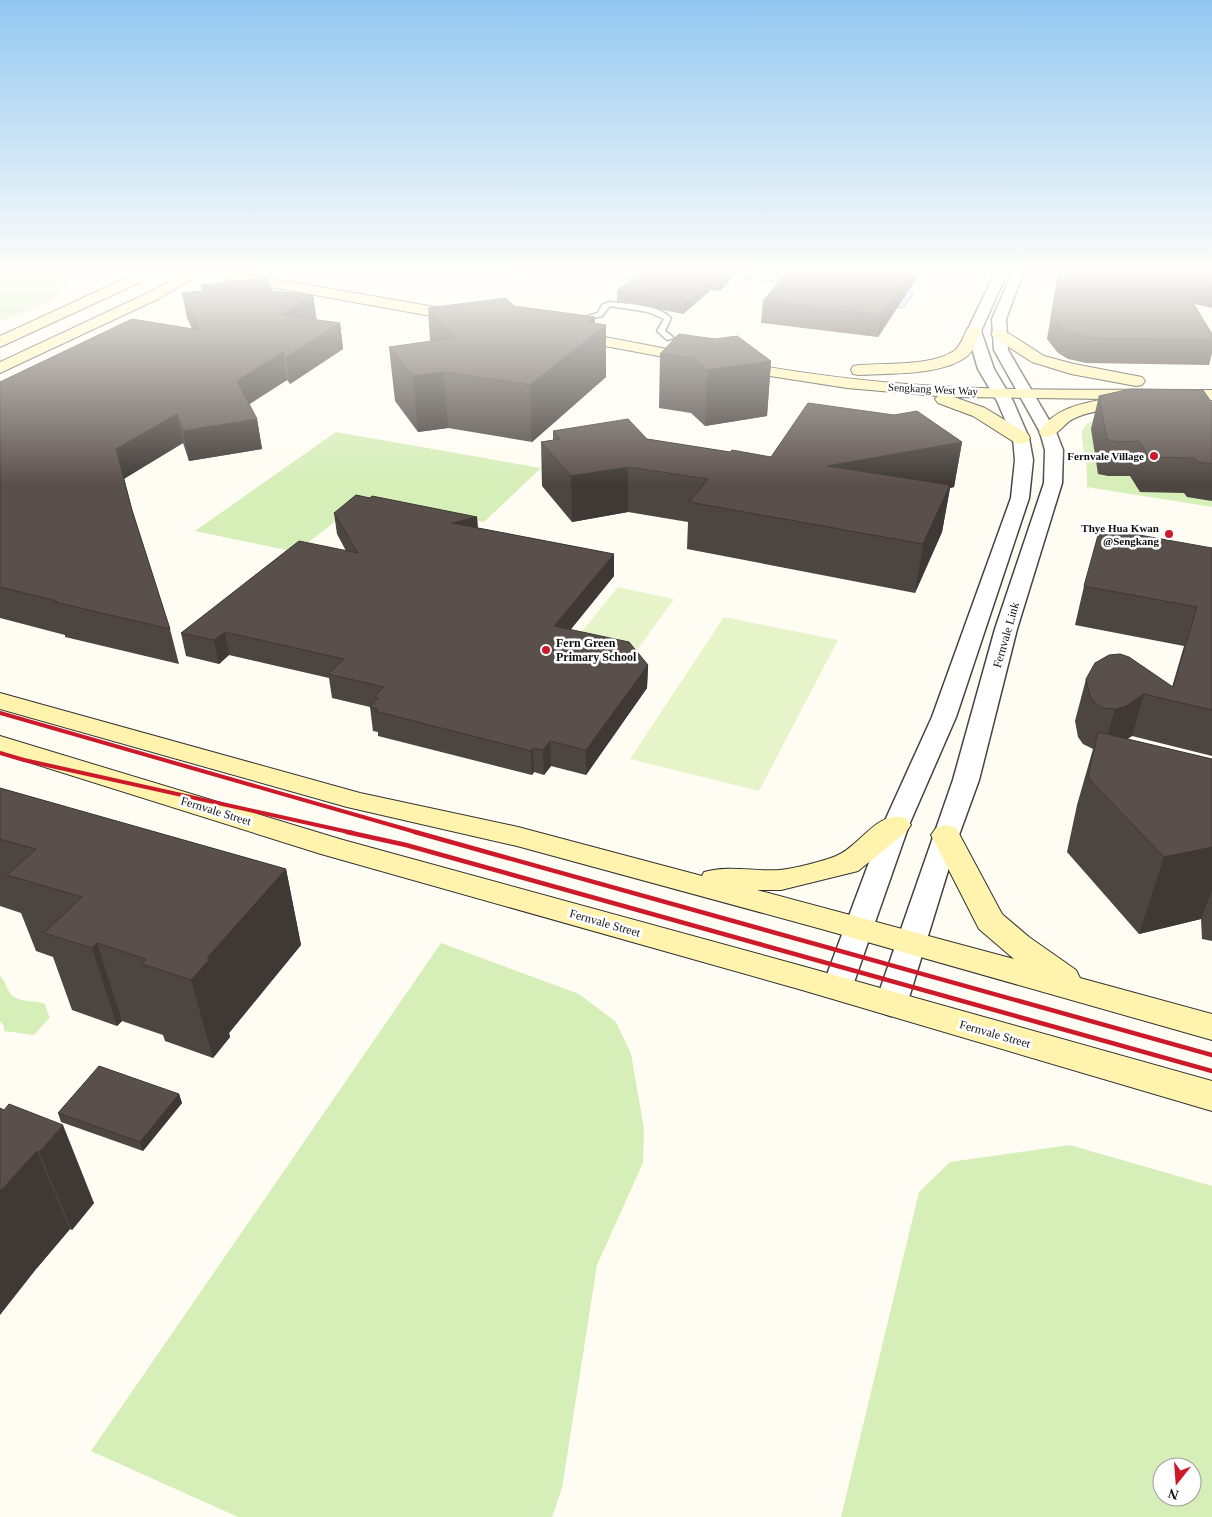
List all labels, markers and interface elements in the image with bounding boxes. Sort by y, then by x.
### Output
street label: Sengkang West Way [888,381,979,397]
place label: Fernvale Village [1067,450,1144,462]
marker: Fernvale Village [1148,450,1160,462]
place label: Thye Hua Kwan @Sengkang [1081,522,1159,547]
marker: Thye Hua Kwan @Sengkang [1163,528,1175,540]
street label: Fernvale Link [990,601,1022,669]
place label: Fern Green Primary School [556,636,637,664]
marker: Fern Green Primary School [540,644,552,656]
street label: Fernvale Street [179,794,254,829]
street label: Fernvale Street [568,906,643,940]
street label: Fernvale Street [958,1017,1033,1051]
north arrow [1152,1457,1202,1507]
text: N [1166,1485,1180,1503]

